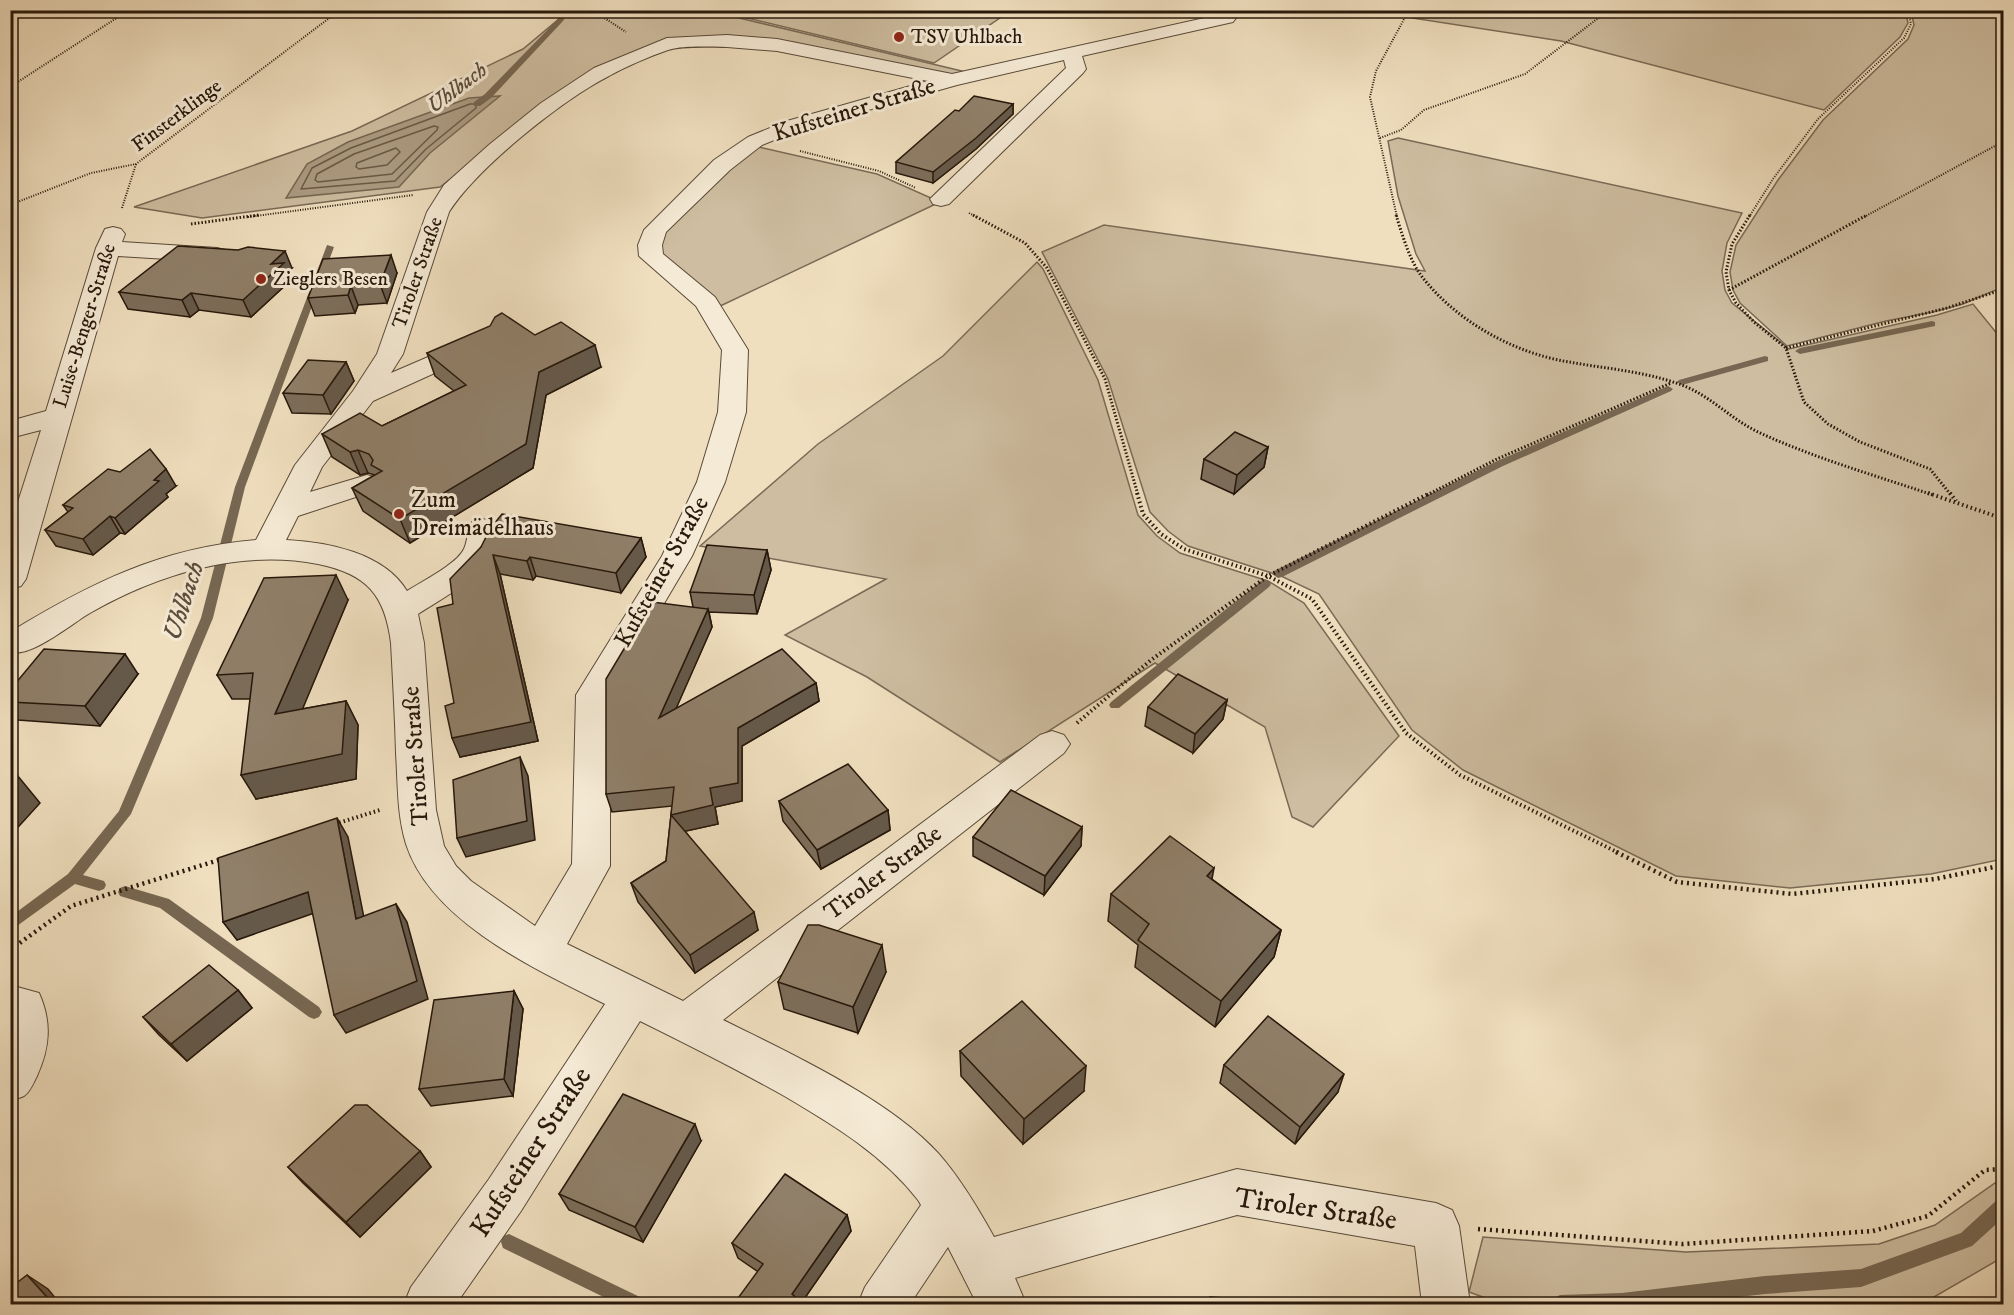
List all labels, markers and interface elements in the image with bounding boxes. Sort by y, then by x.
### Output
place label: TSV Uhlbach [911,25,1023,50]
marker: TSV Uhlbach [892,30,906,44]
water label: Uhlbach [421,57,493,119]
street label: Kufsteiner Straße [769,71,939,149]
street label: Finsterklinge [127,74,227,158]
street label: Tiroler Straße [387,214,449,332]
street label: Luise-Benger-Straße [48,241,122,411]
place label: Zieglers Besen [273,267,389,292]
marker: Zieglers Besen [254,272,268,286]
place label: Zum Dreimädelhaus [411,485,554,543]
street label: Kufsteiner Straße [608,491,716,653]
marker: Zum Dreimädelhaus [392,507,406,521]
water label: Uhlbach [156,557,212,645]
street label: Tiroler Straße [396,685,436,827]
street label: Tiroler Straße [818,819,948,927]
street label: Kufsteiner Straße [463,1060,599,1244]
street label: Tiroler Straße [1233,1180,1399,1238]

